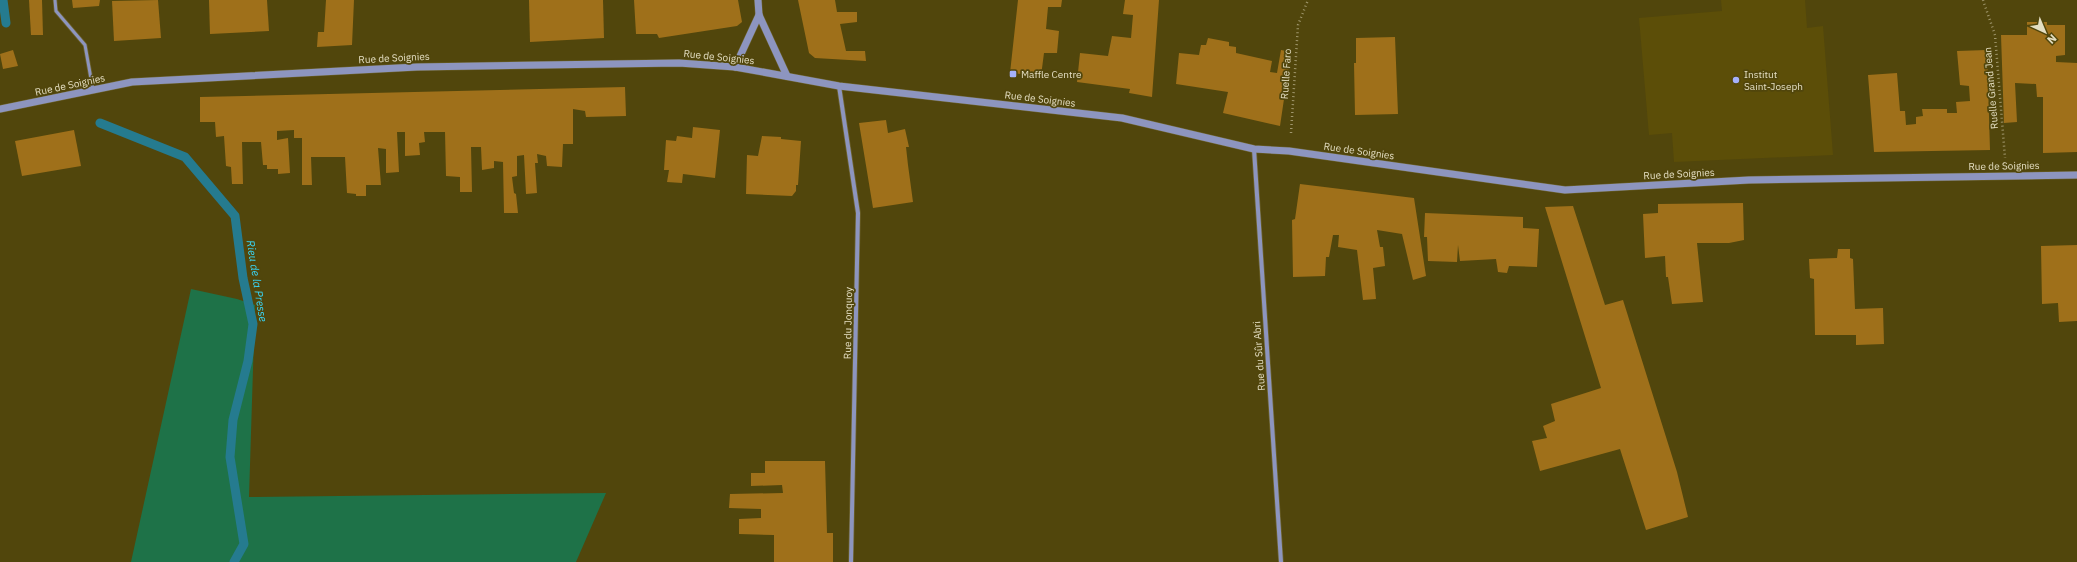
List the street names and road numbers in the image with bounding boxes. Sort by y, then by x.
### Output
street label: Ruelle Grand Jean [1981,46,2001,130]
street label: Rue de Soignies [683,47,755,67]
street label: Ruelle Faro [1278,48,1294,100]
street label: Rue de Soignies [358,50,430,66]
street label: Rue de Soignies [34,71,106,99]
street label: Rue de Soignies [1004,88,1076,110]
street label: Rue de Soignies [1323,140,1395,162]
street label: Rue de Soignies [1968,159,2040,173]
street label: Rue de Soignies [1643,166,1715,182]
street label: Rue du Jonquoy [841,287,855,359]
street label: Rue du Sûr Abri [1250,321,1268,391]

